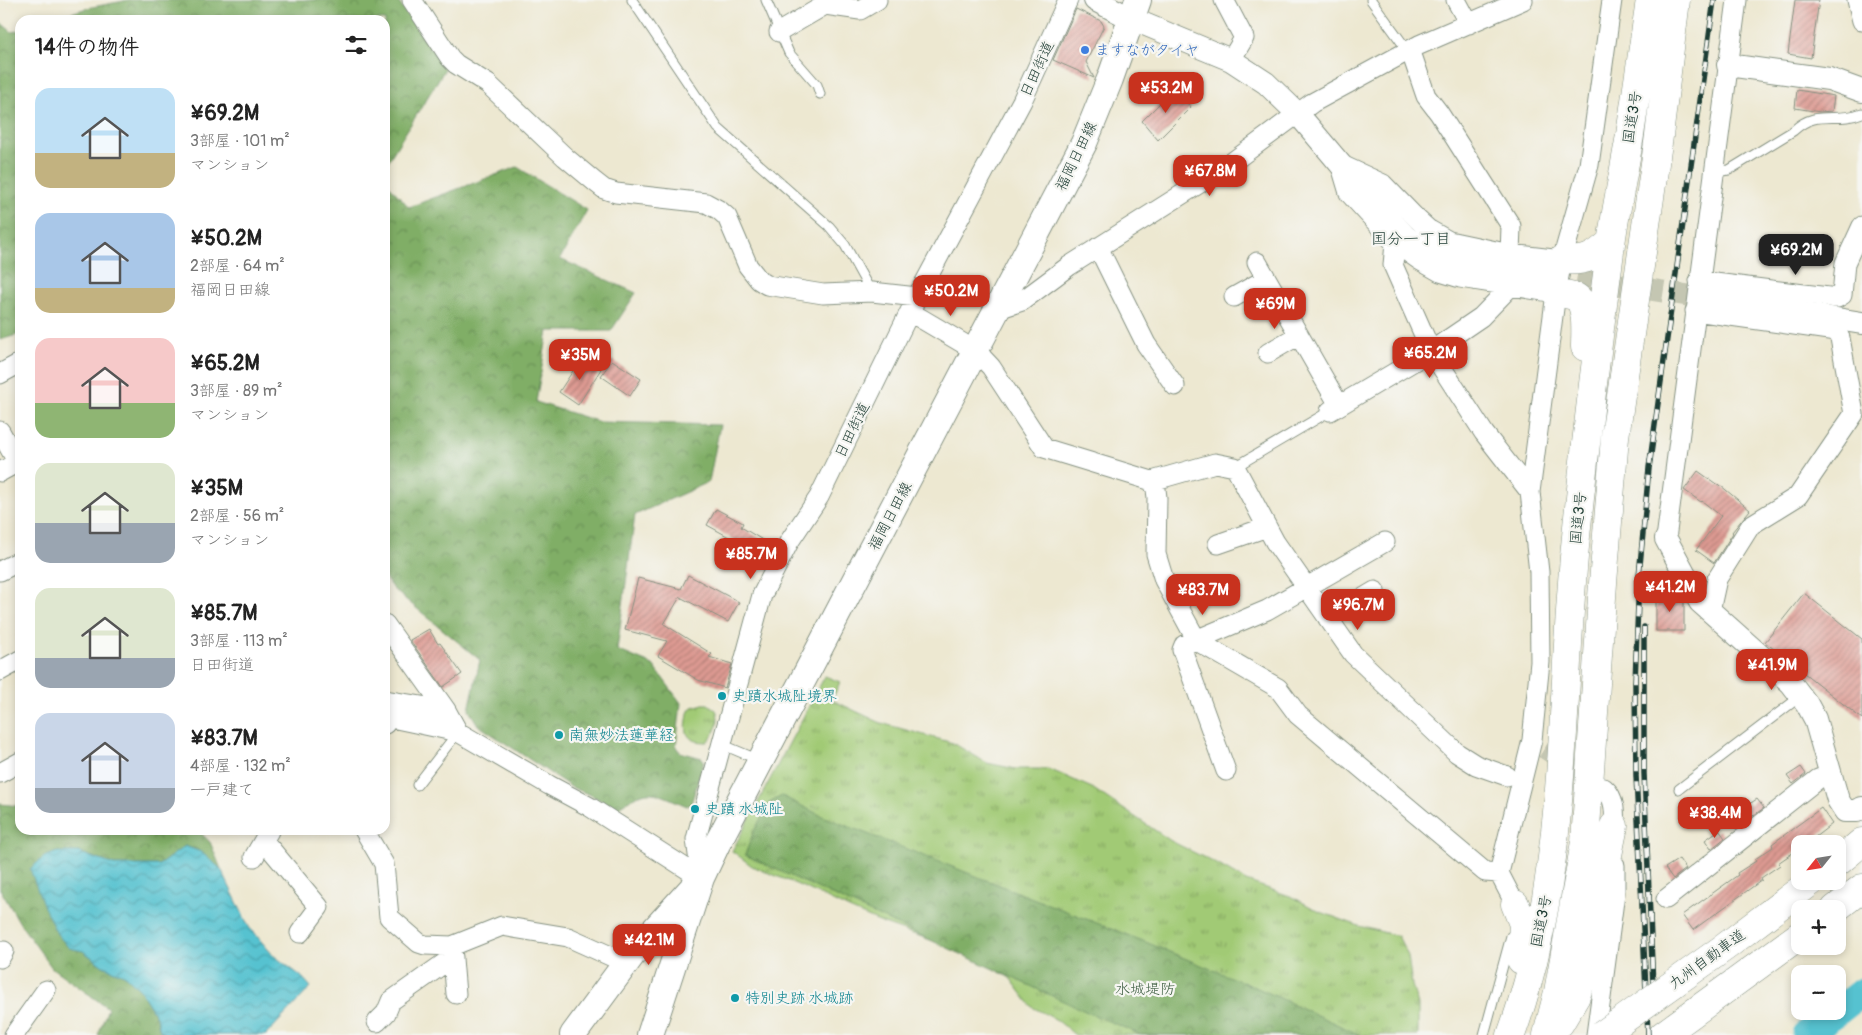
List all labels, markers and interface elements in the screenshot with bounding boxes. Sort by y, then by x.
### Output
icon: filters [342,31,370,59]
text: 14件の物件 [35,34,139,61]
street label: 日田街道 [1016,38,1059,100]
place label: ますながタイヤ [1095,41,1199,60]
marker: ますながタイヤ [1079,44,1091,56]
pin: ¥53.2M [1125,72,1207,114]
text: ¥53.2M [1140,78,1192,98]
street label: 国道3号 [1619,89,1646,145]
text: ¥69.2M [190,100,259,127]
icon: home [75,108,135,168]
street label: 福岡日田線 [1051,118,1101,194]
text: 3部屋 · 101 m² [190,131,290,151]
pin: ¥67.8M [1169,154,1251,197]
text: マンション [190,155,269,175]
text: ¥67.8M [1184,161,1236,181]
text: ¥50.2M [190,225,262,252]
district label: 国分一丁目 [1371,229,1451,249]
icon: home [75,233,135,293]
pin: ¥69.2M [1755,234,1837,276]
text: ¥69.2M [1770,240,1822,260]
text: 2部屋 · 64 m² [190,256,285,276]
pin: ¥50.2M [910,274,992,317]
text: 福岡日田線 [190,280,270,300]
text: ¥50.2M [924,281,978,301]
pin: ¥69M [1245,288,1305,330]
text: ¥69M [1255,294,1295,314]
pin: ¥65.2M [1389,336,1471,379]
pin: ¥35M [550,338,610,381]
text: ¥65.2M [1403,343,1457,363]
text: ¥35M [560,345,600,365]
text: ¥65.2M [190,350,260,377]
icon: home [75,358,135,418]
text: 3部屋 · 89 m² [190,381,283,401]
street label: 日田街道 [831,399,874,461]
text: マンション [190,405,269,425]
text: ¥35M [190,475,243,502]
street label: 福岡日田線 [864,479,916,554]
icon: home [75,483,135,543]
street label: 国道3号 [1566,491,1591,546]
text: 2部屋 · 56 m² [190,506,284,526]
text: マンション [190,530,269,550]
pin: ¥85.7M [710,538,792,580]
text: ¥85.7M [725,544,777,564]
pin: ¥41.2M [1629,570,1711,613]
pin: ¥83.7M [1162,574,1244,616]
text: ¥41.2M [1645,577,1695,597]
text: ¥83.7M [1177,580,1229,600]
pin: ¥96.7M [1317,588,1399,631]
text: ¥96.7M [1332,595,1384,615]
text: ¥85.7M [190,600,257,627]
icon: home [75,608,135,668]
text: 3部屋 · 113 m² [190,631,288,651]
pin: ¥41.9M [1731,648,1813,691]
text: 日田街道 [190,655,254,675]
text: ¥41.9M [1747,655,1797,675]
place label: 史蹟水城阯境界 [732,687,837,706]
marker: 史蹟水城阯境界 [716,690,728,702]
text: ¥83.7M [190,725,258,752]
place label: 南無妙法蓮華経 [569,726,674,745]
marker: 南無妙法蓮華経 [553,729,565,741]
icon: home [75,733,135,793]
text: 4部屋 · 132 m² [190,756,291,776]
text: 一戸建て [190,780,254,800]
pin: ¥38.4M [1674,796,1756,839]
place label: 史蹟 水城阯 [705,800,783,819]
marker: 史蹟 水城阯 [689,803,701,815]
text: ¥38.4M [1689,803,1741,823]
north arrow [1791,835,1846,890]
map controls [1791,835,1846,1020]
street label: 国道3号 [1527,893,1556,949]
button: + [1791,900,1846,955]
pin: ¥42.1M [608,924,690,966]
street label: 九州自動車道 [1665,925,1749,994]
text: ¥42.1M [624,930,674,950]
button: − [1791,965,1846,1020]
park label: 水城堤防 [1115,980,1175,999]
place label: 特別史跡 水城跡 [745,989,853,1008]
marker: 特別史跡 水城跡 [729,992,741,1004]

